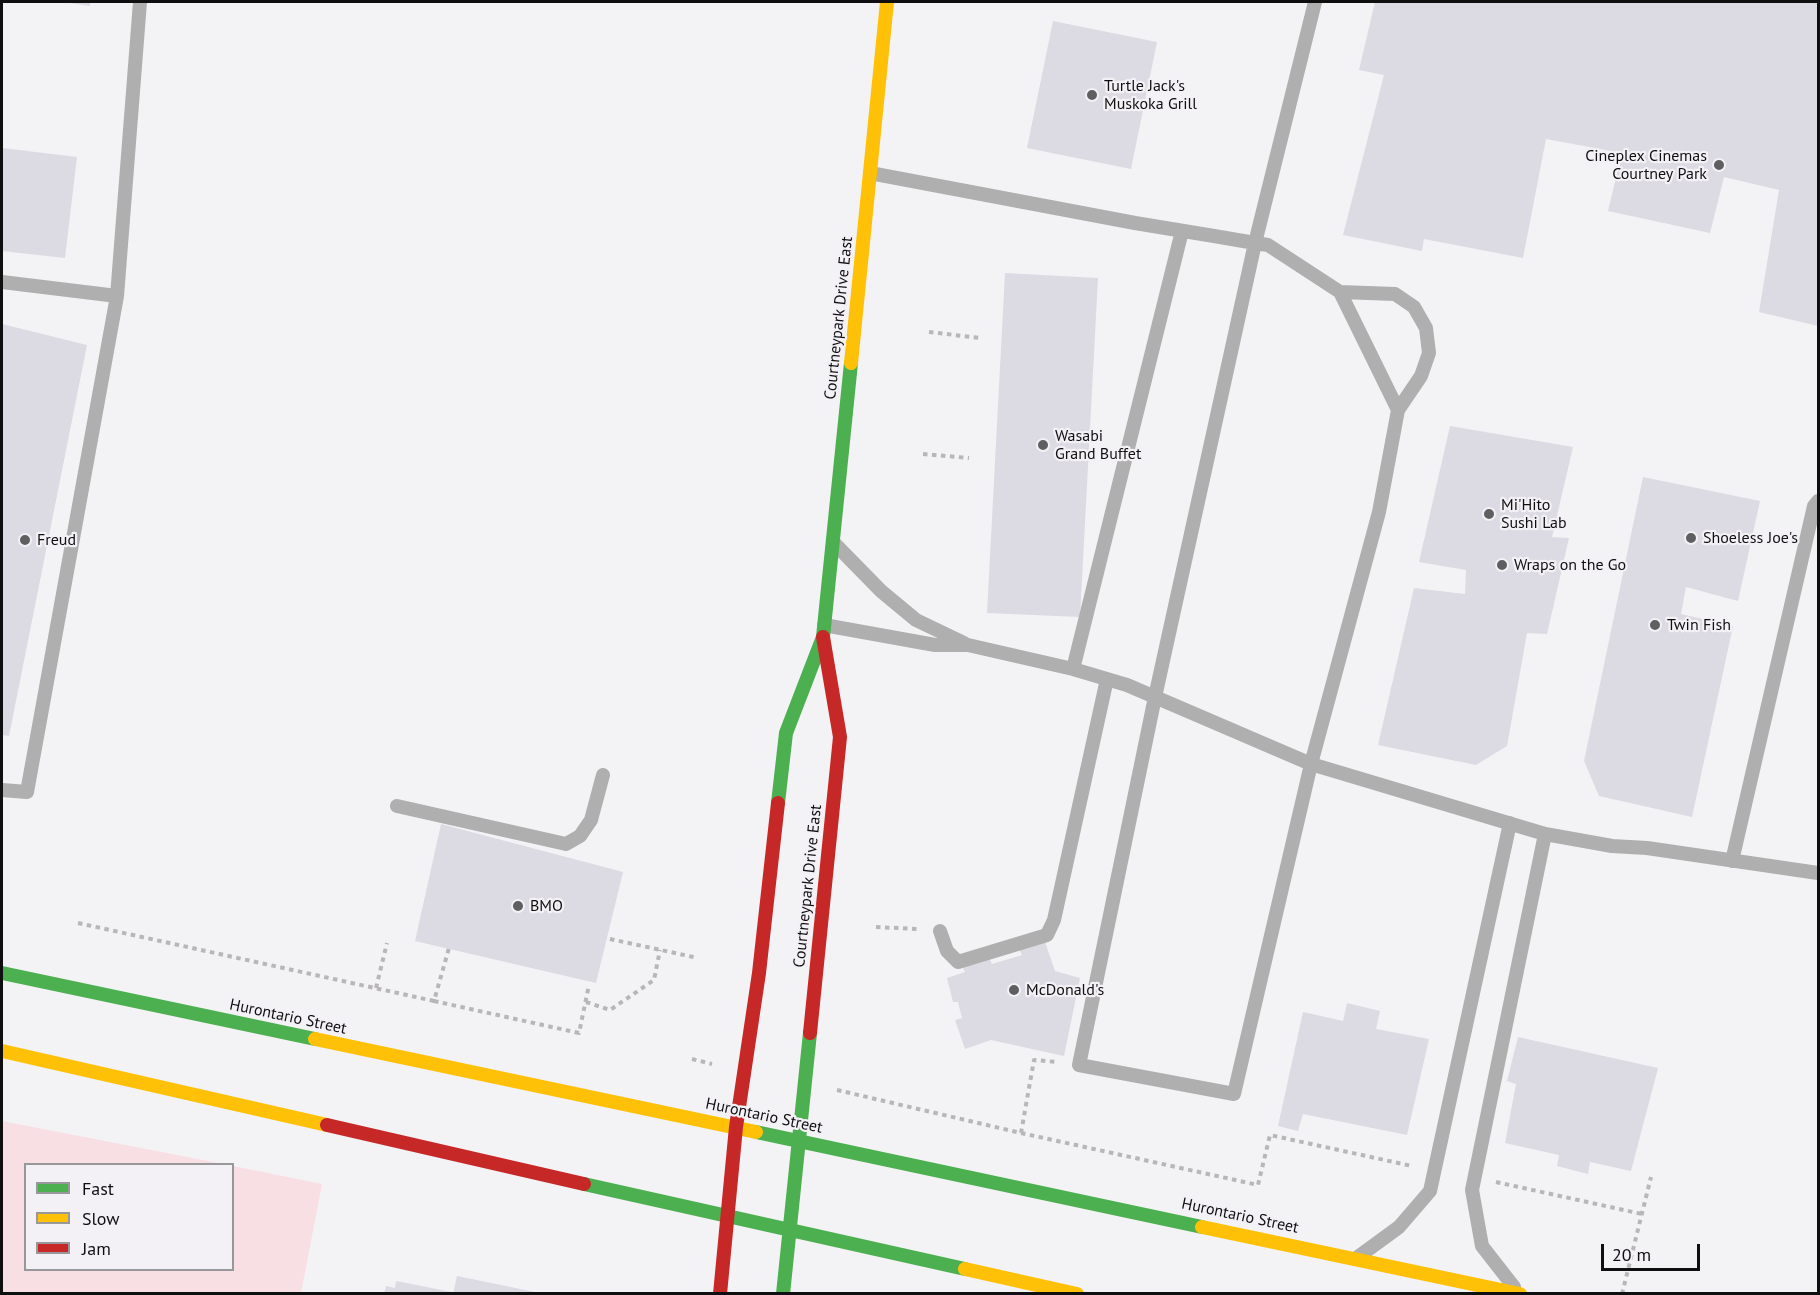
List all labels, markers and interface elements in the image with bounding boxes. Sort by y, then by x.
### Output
place label: Turtle Jack's Muskoka Grill [1104,76,1197,114]
marker: Turtle Jack's Muskoka Grill [1085,88,1099,102]
place label: Cineplex Cinemas Courtney Park [1585,146,1707,184]
marker: Cineplex Cinemas Courtney Park [1712,158,1726,172]
street label: Courtneypark Drive East [821,236,857,400]
place label: Wasabi Grand Buffet [1055,426,1141,464]
marker: Wasabi Grand Buffet [1036,438,1050,452]
place label: Mi'Hito Sushi Lab [1501,495,1567,533]
marker: Mi'Hito Sushi Lab [1482,507,1496,521]
place label: Shoeless Joe's [1703,528,1798,548]
place label: Freud [37,530,76,550]
marker: Shoeless Joe's [1684,531,1698,545]
marker: Freud [18,533,32,547]
place label: Wraps on the Go [1514,555,1626,575]
marker: Wraps on the Go [1495,558,1509,572]
place label: Twin Fish [1667,615,1731,635]
marker: Twin Fish [1648,618,1662,632]
street label: Courtneypark Drive East [790,804,826,968]
place label: BMO [530,896,563,916]
marker: BMO [511,899,525,913]
place label: McDonald's [1026,980,1104,1000]
marker: McDonald's [1007,983,1021,997]
street label: Hurontario Street [228,995,348,1039]
street label: Hurontario Street [704,1094,824,1138]
legend [24,1163,234,1271]
text: Fast [82,1177,114,1200]
street label: Hurontario Street [1180,1194,1300,1238]
text: Slow [82,1207,120,1230]
scale bar [1604,1232,1703,1270]
text: Jam [82,1237,111,1260]
text: 20 m [1612,1243,1651,1266]

